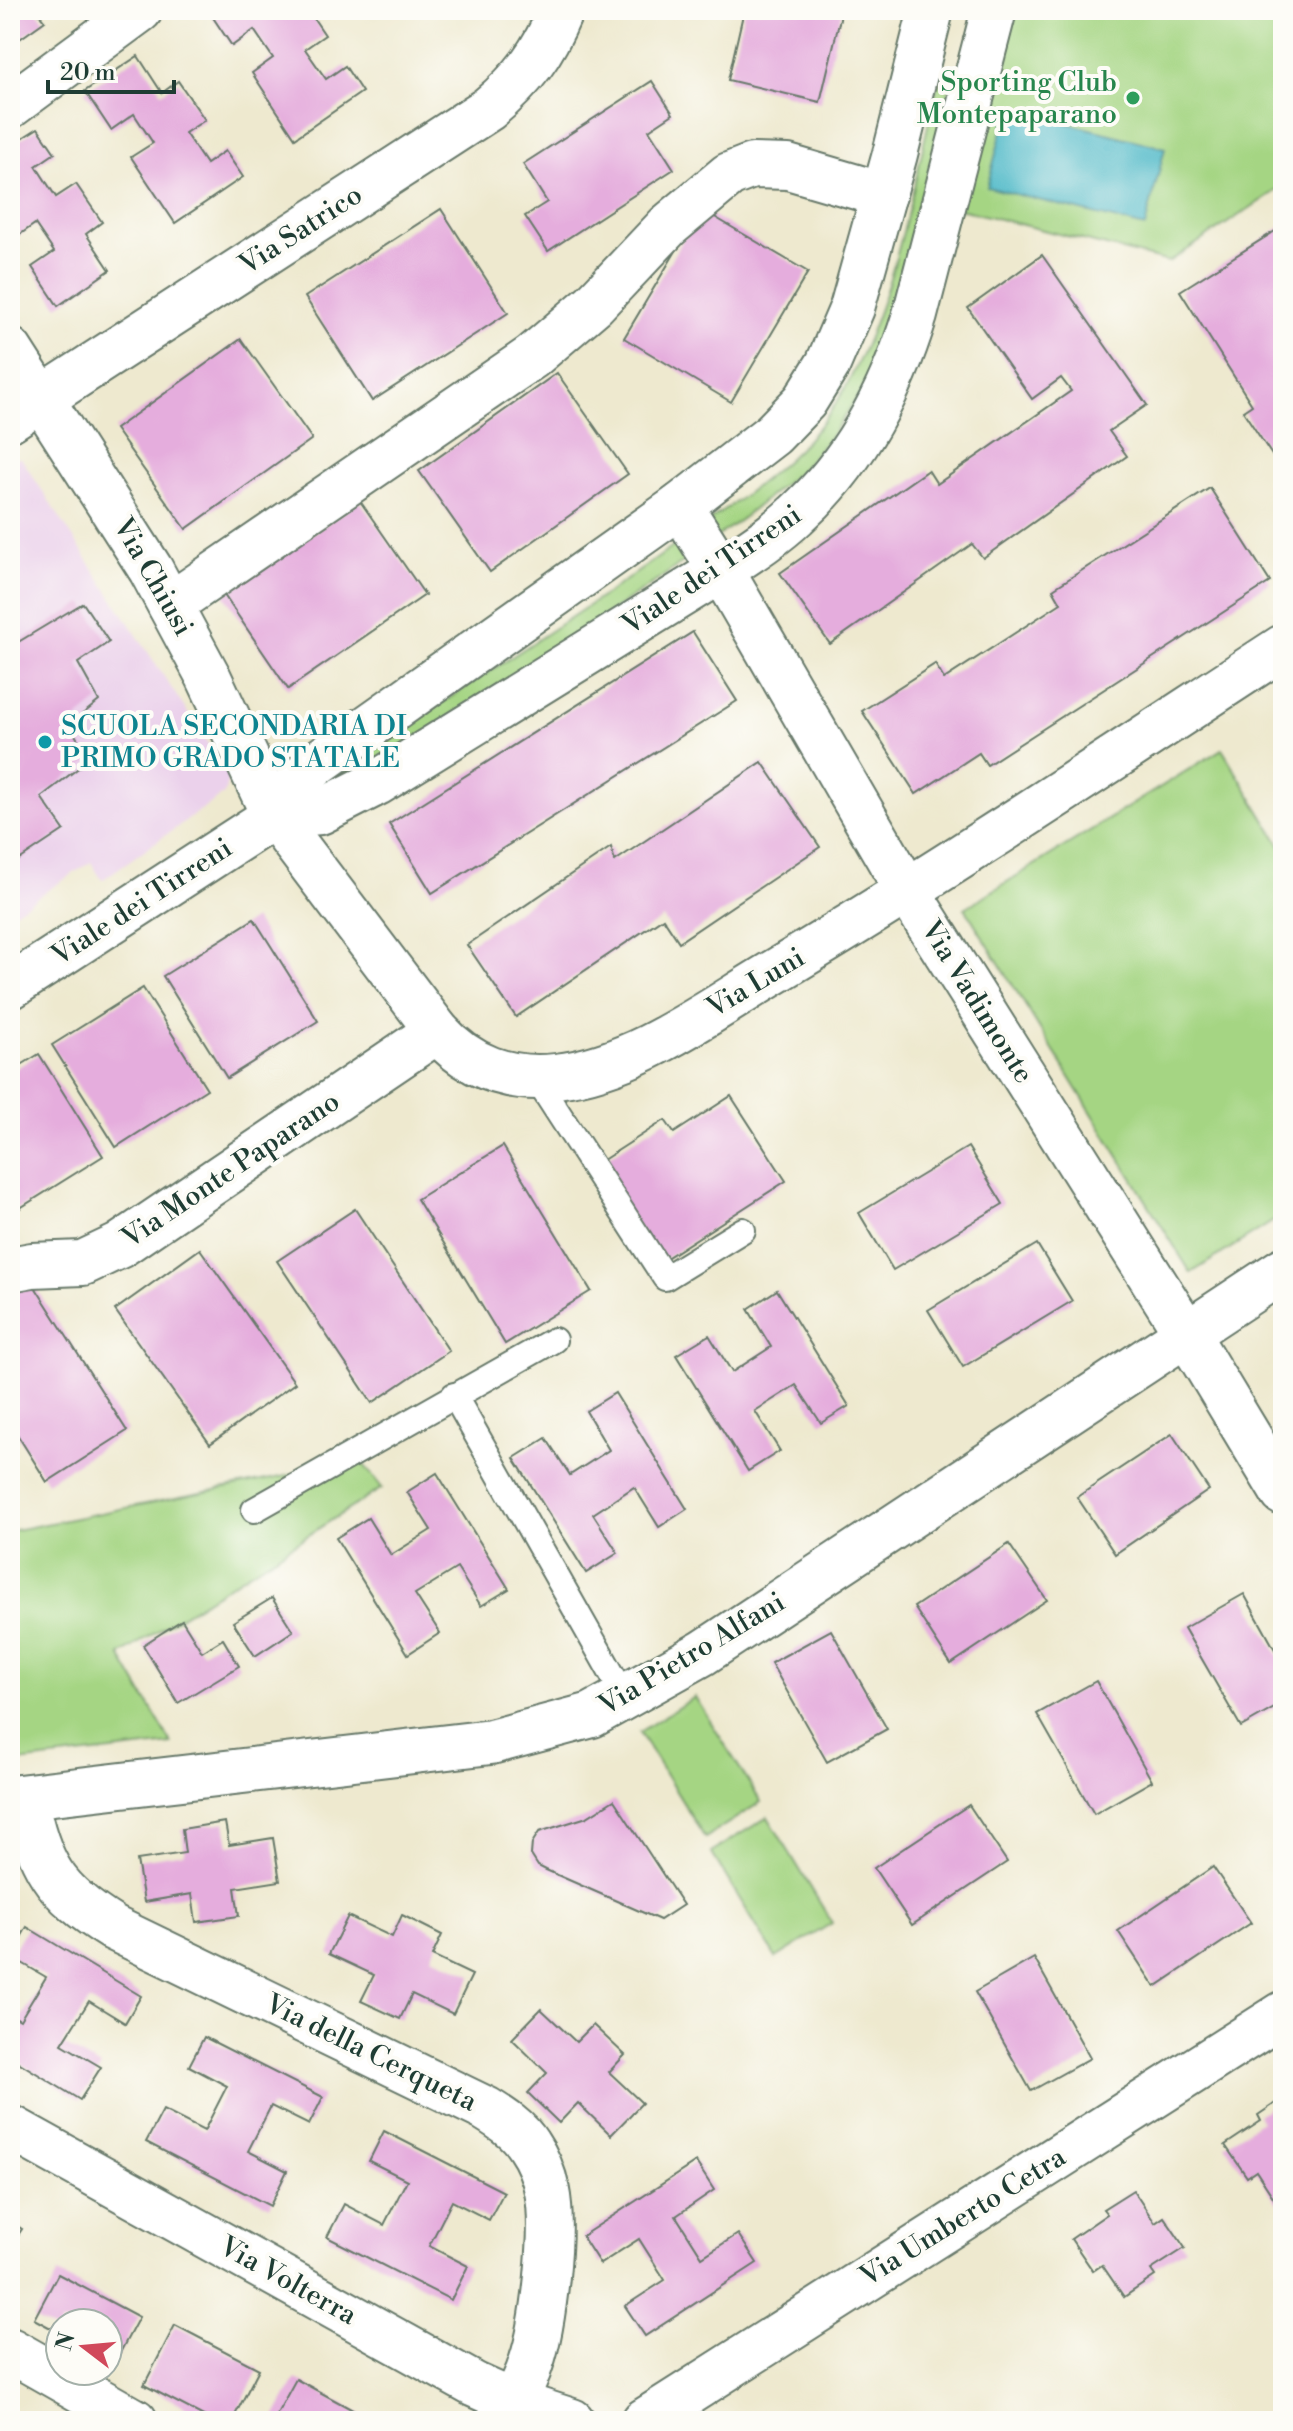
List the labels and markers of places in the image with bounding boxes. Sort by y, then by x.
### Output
place label: Sporting Club Montepaparano [917,65,1117,132]
marker: Sporting Club Montepaparano [1124,89,1142,107]
place label: SCUOLA SECONDARIA DI PRIMO GRADO STATALE [61,709,407,776]
marker: SCUOLA SECONDARIA DI PRIMO GRADO STATALE [36,733,54,751]

